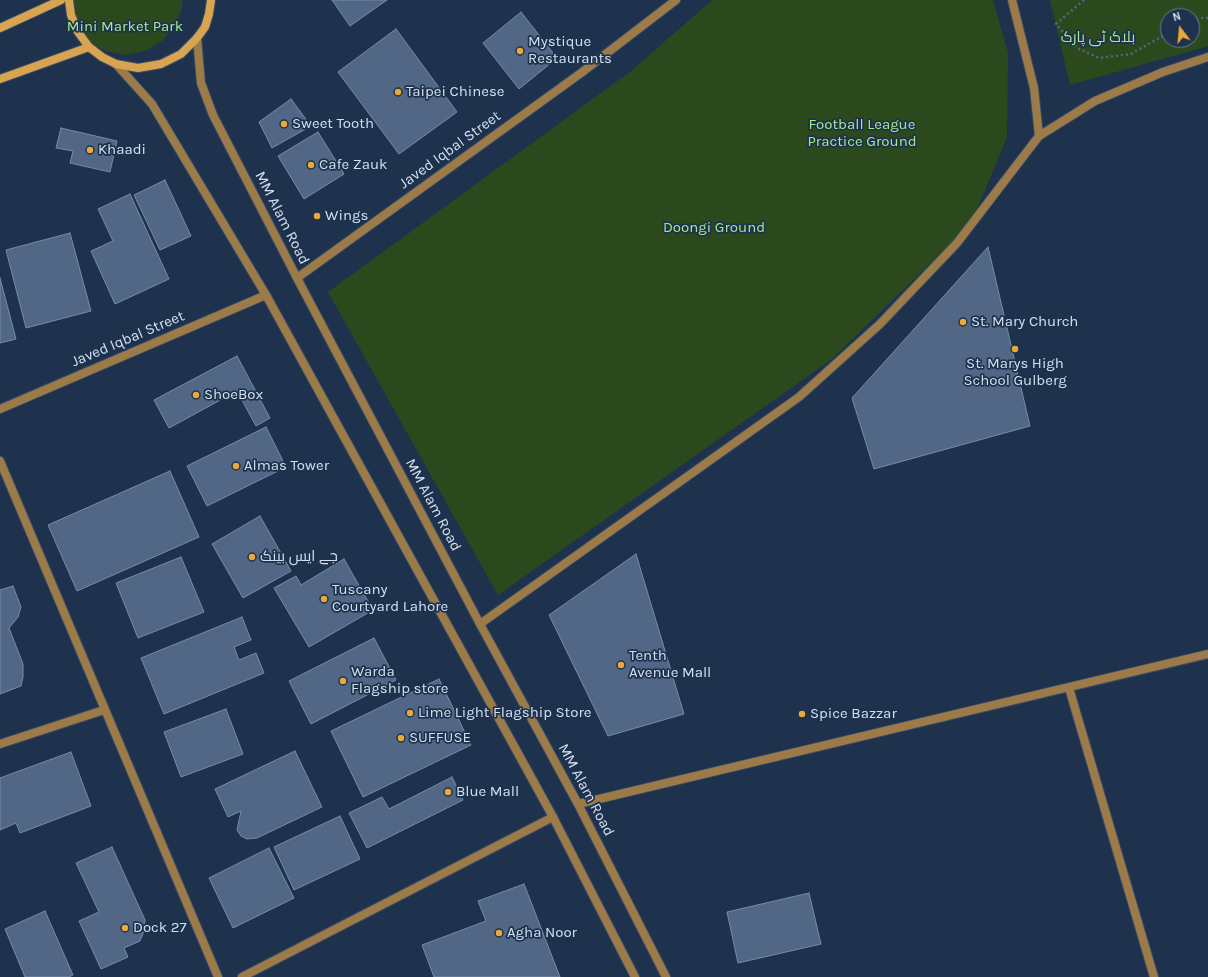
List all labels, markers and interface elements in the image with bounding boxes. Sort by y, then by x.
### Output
north arrow [1160,8,1200,48]
text: N [1171,10,1182,24]
park label: Mini Market Park [67,18,183,36]
park label: بلاک ٹی پارک [1061,29,1135,47]
place label: Mystique Restaurants [528,33,612,68]
marker: Mystique Restaurants [515,46,525,56]
place label: Taipei Chinese [406,83,504,101]
marker: Taipei Chinese [393,87,403,97]
street label: Javed Iqbal Street [396,107,504,193]
place label: Sweet Tooth [292,115,374,133]
park label: Football League Practice Ground [807,116,917,151]
marker: Sweet Tooth [279,119,289,129]
place label: Khaadi [98,141,146,159]
marker: Khaadi [85,145,95,155]
place label: Cafe Zauk [319,156,388,174]
marker: Cafe Zauk [306,160,316,170]
street label: MM Alam Road [251,168,313,268]
place label: Wings [325,207,368,225]
marker: Wings [312,211,322,221]
park label: Doongi Ground [663,219,765,237]
street label: Javed Iqbal Street [69,307,187,371]
place label: St. Mary Church [971,313,1078,331]
marker: St. Mary Church [958,317,968,327]
marker: St. Marys High School Gulberg [1010,344,1020,354]
place label: St. Marys High School Gulberg [963,355,1067,390]
place label: ShoeBox [204,386,263,404]
marker: ShoeBox [191,390,201,400]
street label: MM Alam Road [401,456,465,554]
place label: Almas Tower [244,457,329,475]
marker: Almas Tower [231,461,241,471]
place label: جے ایس بینک [260,548,338,566]
marker: جے ایس بینک [247,552,257,562]
place label: Tuscany Courtyard Lahore [332,581,448,616]
marker: Tuscany Courtyard Lahore [319,594,329,604]
place label: Tenth Avenue Mall [629,647,711,682]
marker: Tenth Avenue Mall [616,660,626,670]
place label: Warda Flagship store [351,663,448,698]
marker: Warda Flagship store [338,676,348,686]
place label: Lime Light Flagship Store [418,704,592,722]
place label: Spice Bazzar [810,705,897,723]
marker: Lime Light Flagship Store [405,708,415,718]
marker: Spice Bazzar [797,709,807,719]
place label: SUFFUSE [409,729,471,747]
marker: SUFFUSE [396,733,406,743]
street label: MM Alam Road [554,741,618,839]
place label: Blue Mall [456,783,519,801]
marker: Blue Mall [443,787,453,797]
place label: Dock 27 [133,919,187,937]
marker: Dock 27 [120,923,130,933]
place label: Agha Noor [507,924,577,942]
marker: Agha Noor [494,928,504,938]

